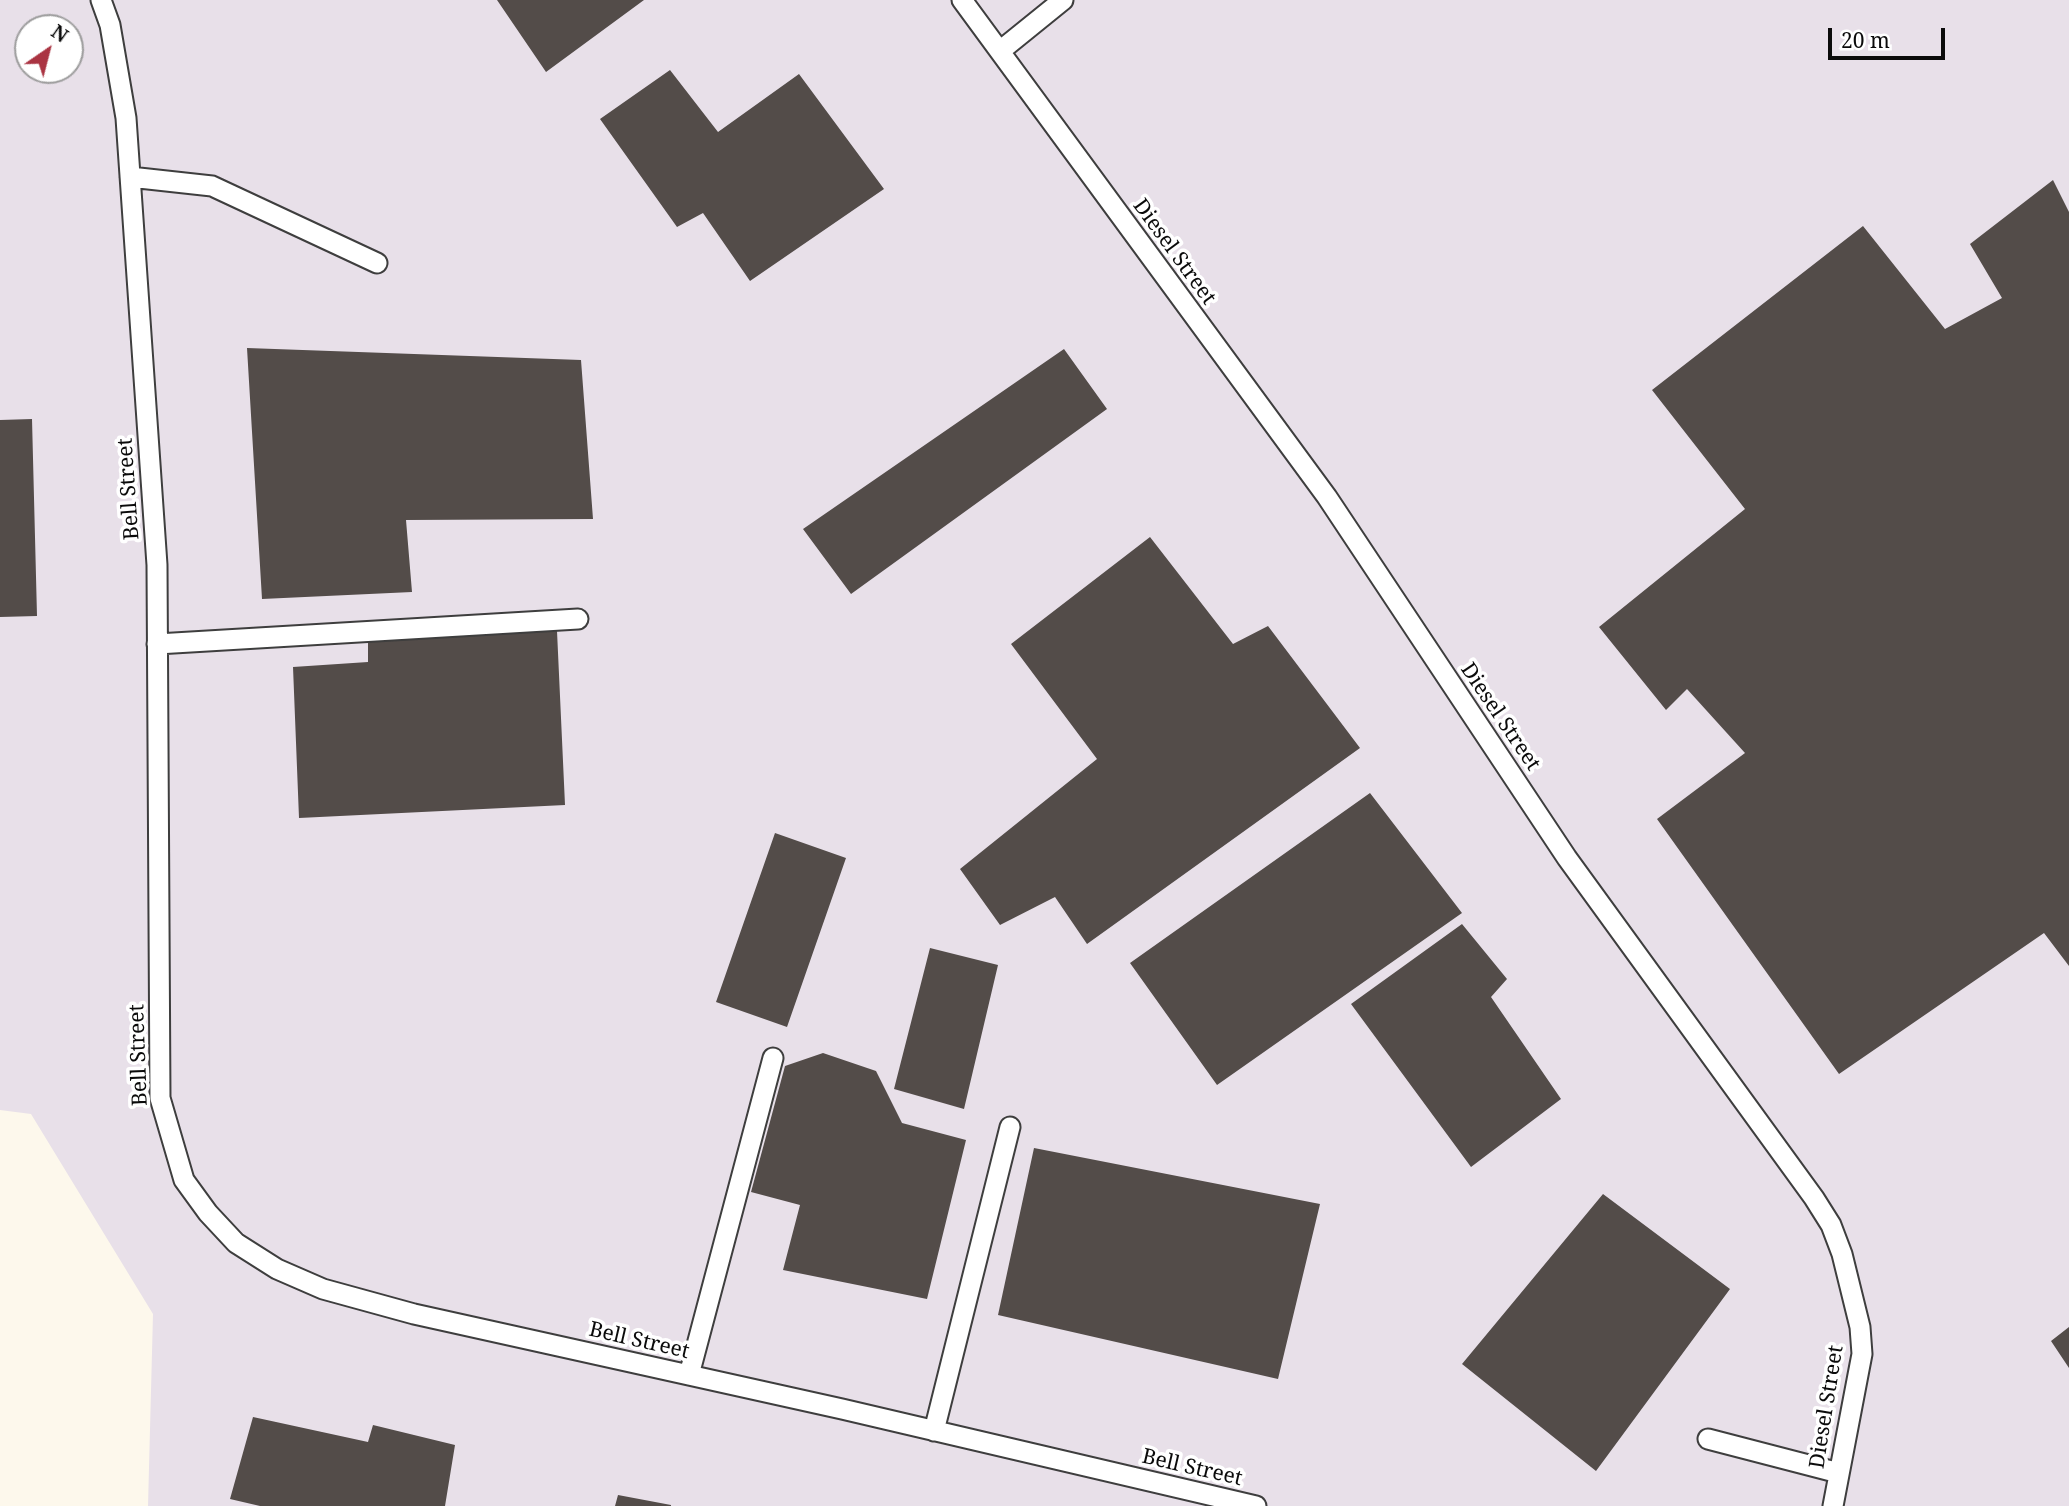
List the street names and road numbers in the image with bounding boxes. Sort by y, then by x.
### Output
street label: Diesel Street [1127,194,1221,310]
street label: Bell Street [113,437,145,541]
street label: Diesel Street [1455,658,1545,776]
street label: Bell Street [125,1004,153,1106]
street label: Bell Street [586,1317,692,1365]
street label: Diesel Street [1805,1344,1849,1470]
street label: Bell Street [1139,1444,1245,1492]

